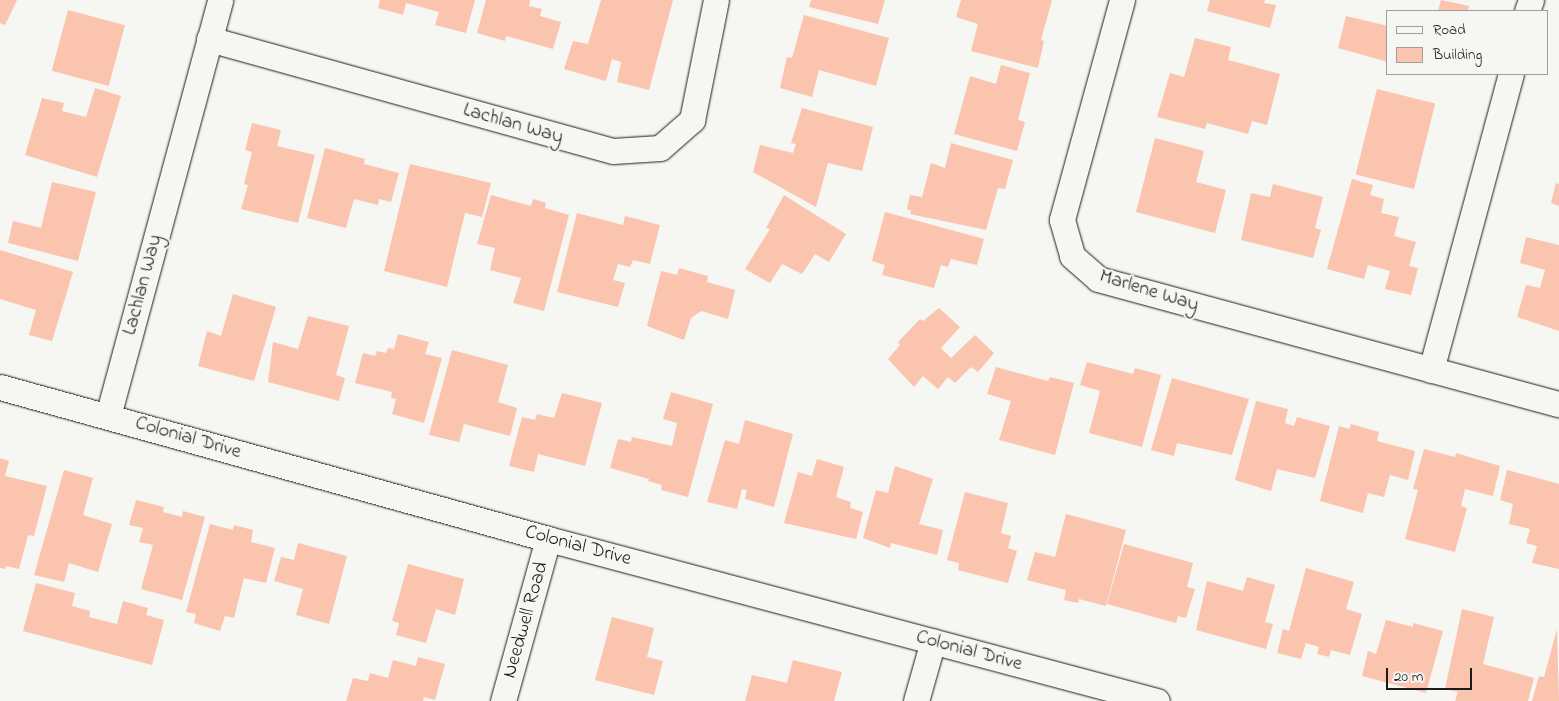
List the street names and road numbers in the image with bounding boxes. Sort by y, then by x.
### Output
street label: Lachlan Way [460,98,566,150]
street label: Lachlan Way [118,232,168,338]
street label: Marlene Way [1096,265,1202,317]
street label: Colonial Drive [132,411,244,465]
street label: Colonial Drive [522,520,634,572]
street label: Needwell Road [498,559,554,681]
street label: Colonial Drive [913,625,1025,677]

